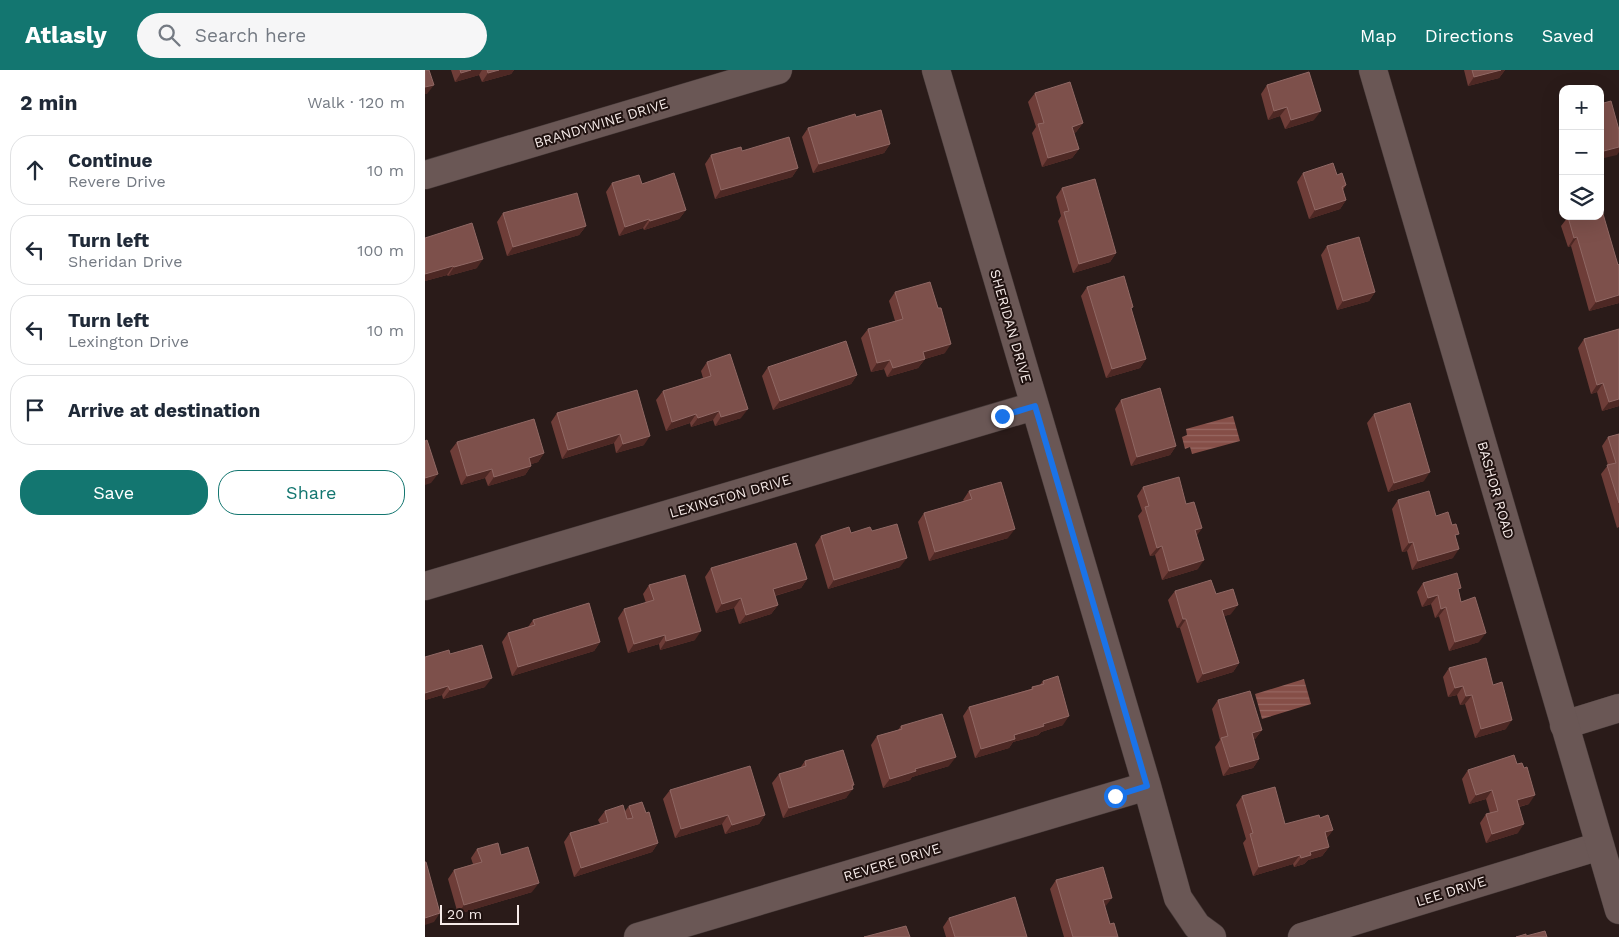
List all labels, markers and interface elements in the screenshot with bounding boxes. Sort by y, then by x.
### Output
search box [137,13,487,58]
text: Atlasly [25,21,107,49]
icon: search [155,21,183,49]
text: Search here [195,24,306,47]
text: Map [1360,25,1397,46]
text: Directions [1425,25,1514,46]
text: Saved [1542,25,1594,46]
map controls [1559,85,1604,220]
button: + [1559,85,1604,130]
text: 2 min [20,90,77,115]
text: Walk · 120 m [307,93,405,112]
street label: BRANDYWINE DRIVE [532,95,670,151]
button: − [1559,130,1604,175]
text: Continue [68,149,152,172]
icon: ahead [21,156,49,184]
text: 10 m [367,161,404,180]
text: Revere Drive [68,172,166,191]
button: layers [1559,175,1604,220]
text: Turn left [68,229,149,252]
icon: left [21,236,49,264]
text: 100 m [357,241,404,260]
text: Sheridan Drive [68,252,182,271]
street label: SHERIDAN DRIVE [987,267,1035,385]
text: Turn left [68,309,149,332]
icon: left [21,316,49,344]
text: 10 m [367,321,404,340]
text: Lexington Drive [68,332,189,351]
icon: arrive [21,396,49,424]
text: Arrive at destination [68,399,260,422]
route end [991,405,1014,428]
street label: BASHOR ROAD [1474,439,1518,541]
button: Save [20,470,208,515]
button: Share [218,470,405,515]
street label: LEXINGTON DRIVE [668,471,793,521]
route start [1104,785,1127,808]
street label: REVERE DRIVE [841,840,943,884]
street label: LEE DRIVE [1414,873,1488,909]
scale bar [440,902,519,925]
text: 20 m [447,906,482,922]

